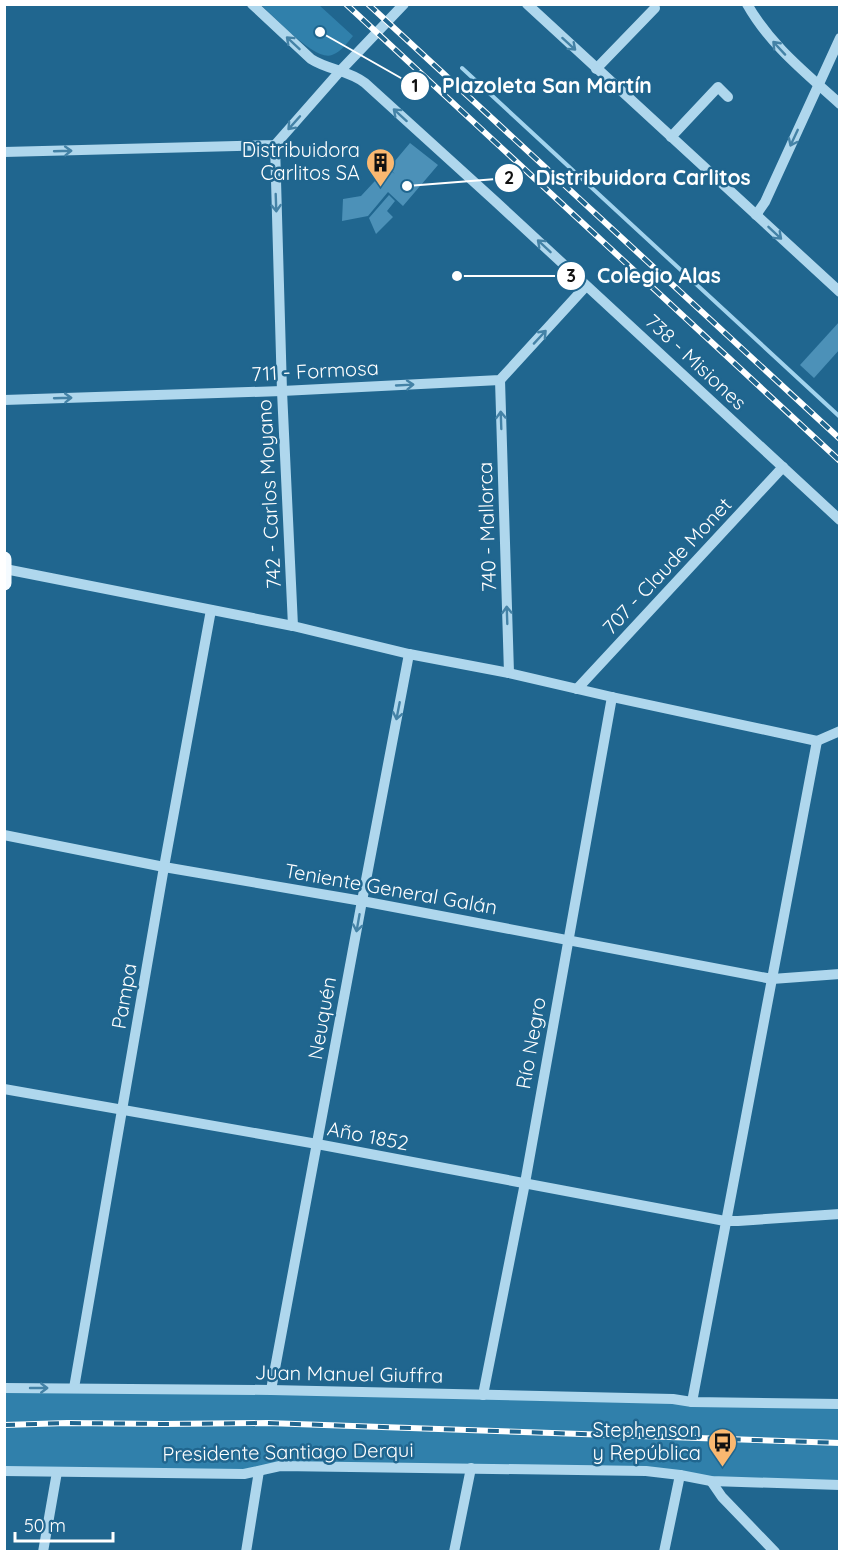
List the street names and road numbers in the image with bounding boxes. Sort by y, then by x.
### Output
street label: 738 - Misiones [641,308,752,415]
street label: 711 - Formosa [251,355,379,386]
street label: 742 - Carlos Moyano [251,399,286,589]
street label: 740 - Mallorca [472,462,501,592]
street label: 707 - Claude Monet [597,492,737,639]
street label: Teniente General Galán [283,857,499,920]
street label: Pampa [105,961,142,1031]
street label: Neuquén [302,975,341,1061]
street label: Río Negro [510,995,551,1091]
street label: Año 1852 [325,1115,411,1156]
street label: Juan Manuel Giuffra [255,1359,443,1388]
street label: Presidente Santiago Derqui [162,1437,414,1466]

